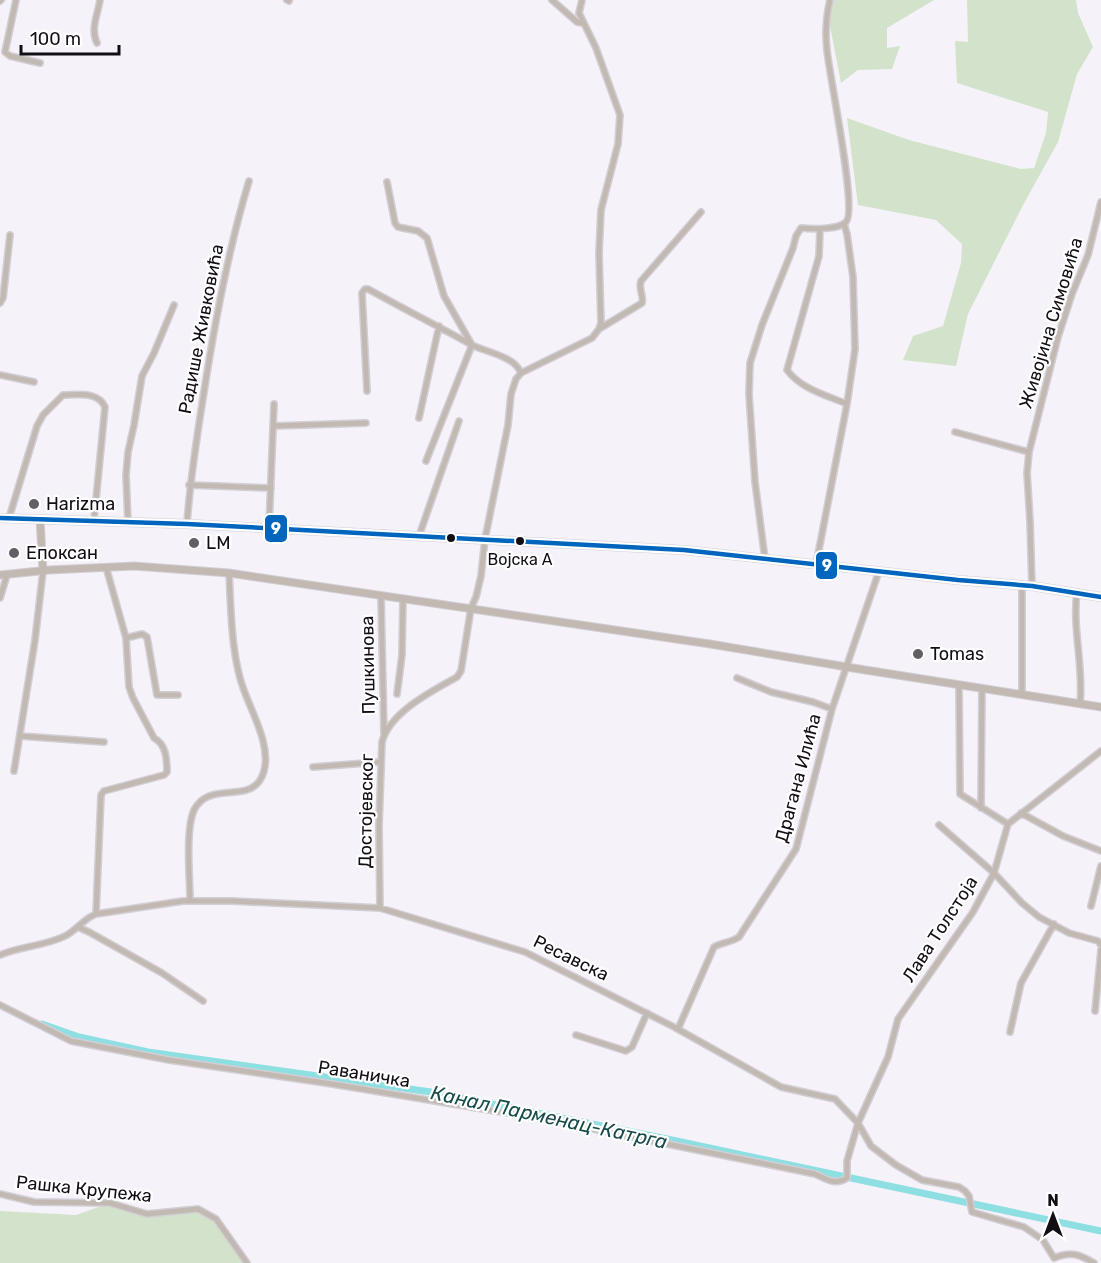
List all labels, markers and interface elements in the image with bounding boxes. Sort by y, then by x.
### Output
scale bar [21,18,118,56]
text: 100 m [30,28,81,50]
street label: Живојина Симовића [1014,235,1088,411]
street label: Радише Живковића [174,242,228,416]
place label: Harizma [46,493,115,515]
marker: Harizma [27,497,41,511]
line badge: 9 [264,514,288,543]
text: 9 [271,519,281,538]
place label: LM [206,532,230,554]
unlabelled marker [445,532,457,544]
marker: Војска А [514,535,526,547]
marker: LM [187,536,201,550]
place label: Епоксан [26,542,98,564]
marker: Епоксан [7,546,21,560]
place label: Војска А [488,550,553,569]
line badge: 9 [815,551,838,580]
text: 9 [822,556,832,575]
street label: Пушкинова [356,615,380,715]
place label: Tomas [930,643,984,665]
marker: Tomas [911,647,925,661]
street label: Драгана Илића [770,711,826,845]
street label: Достојевског [354,753,378,868]
street label: Лава Толстоја [898,872,982,986]
street label: Ресавска [530,930,612,986]
street label: Раваничка [316,1056,412,1092]
water label: Канал Парменац-Катрга [429,1080,670,1154]
street label: Рашка Крупежа [15,1171,153,1207]
north arrow [1023,1185,1083,1245]
text: N [1047,1191,1059,1210]

